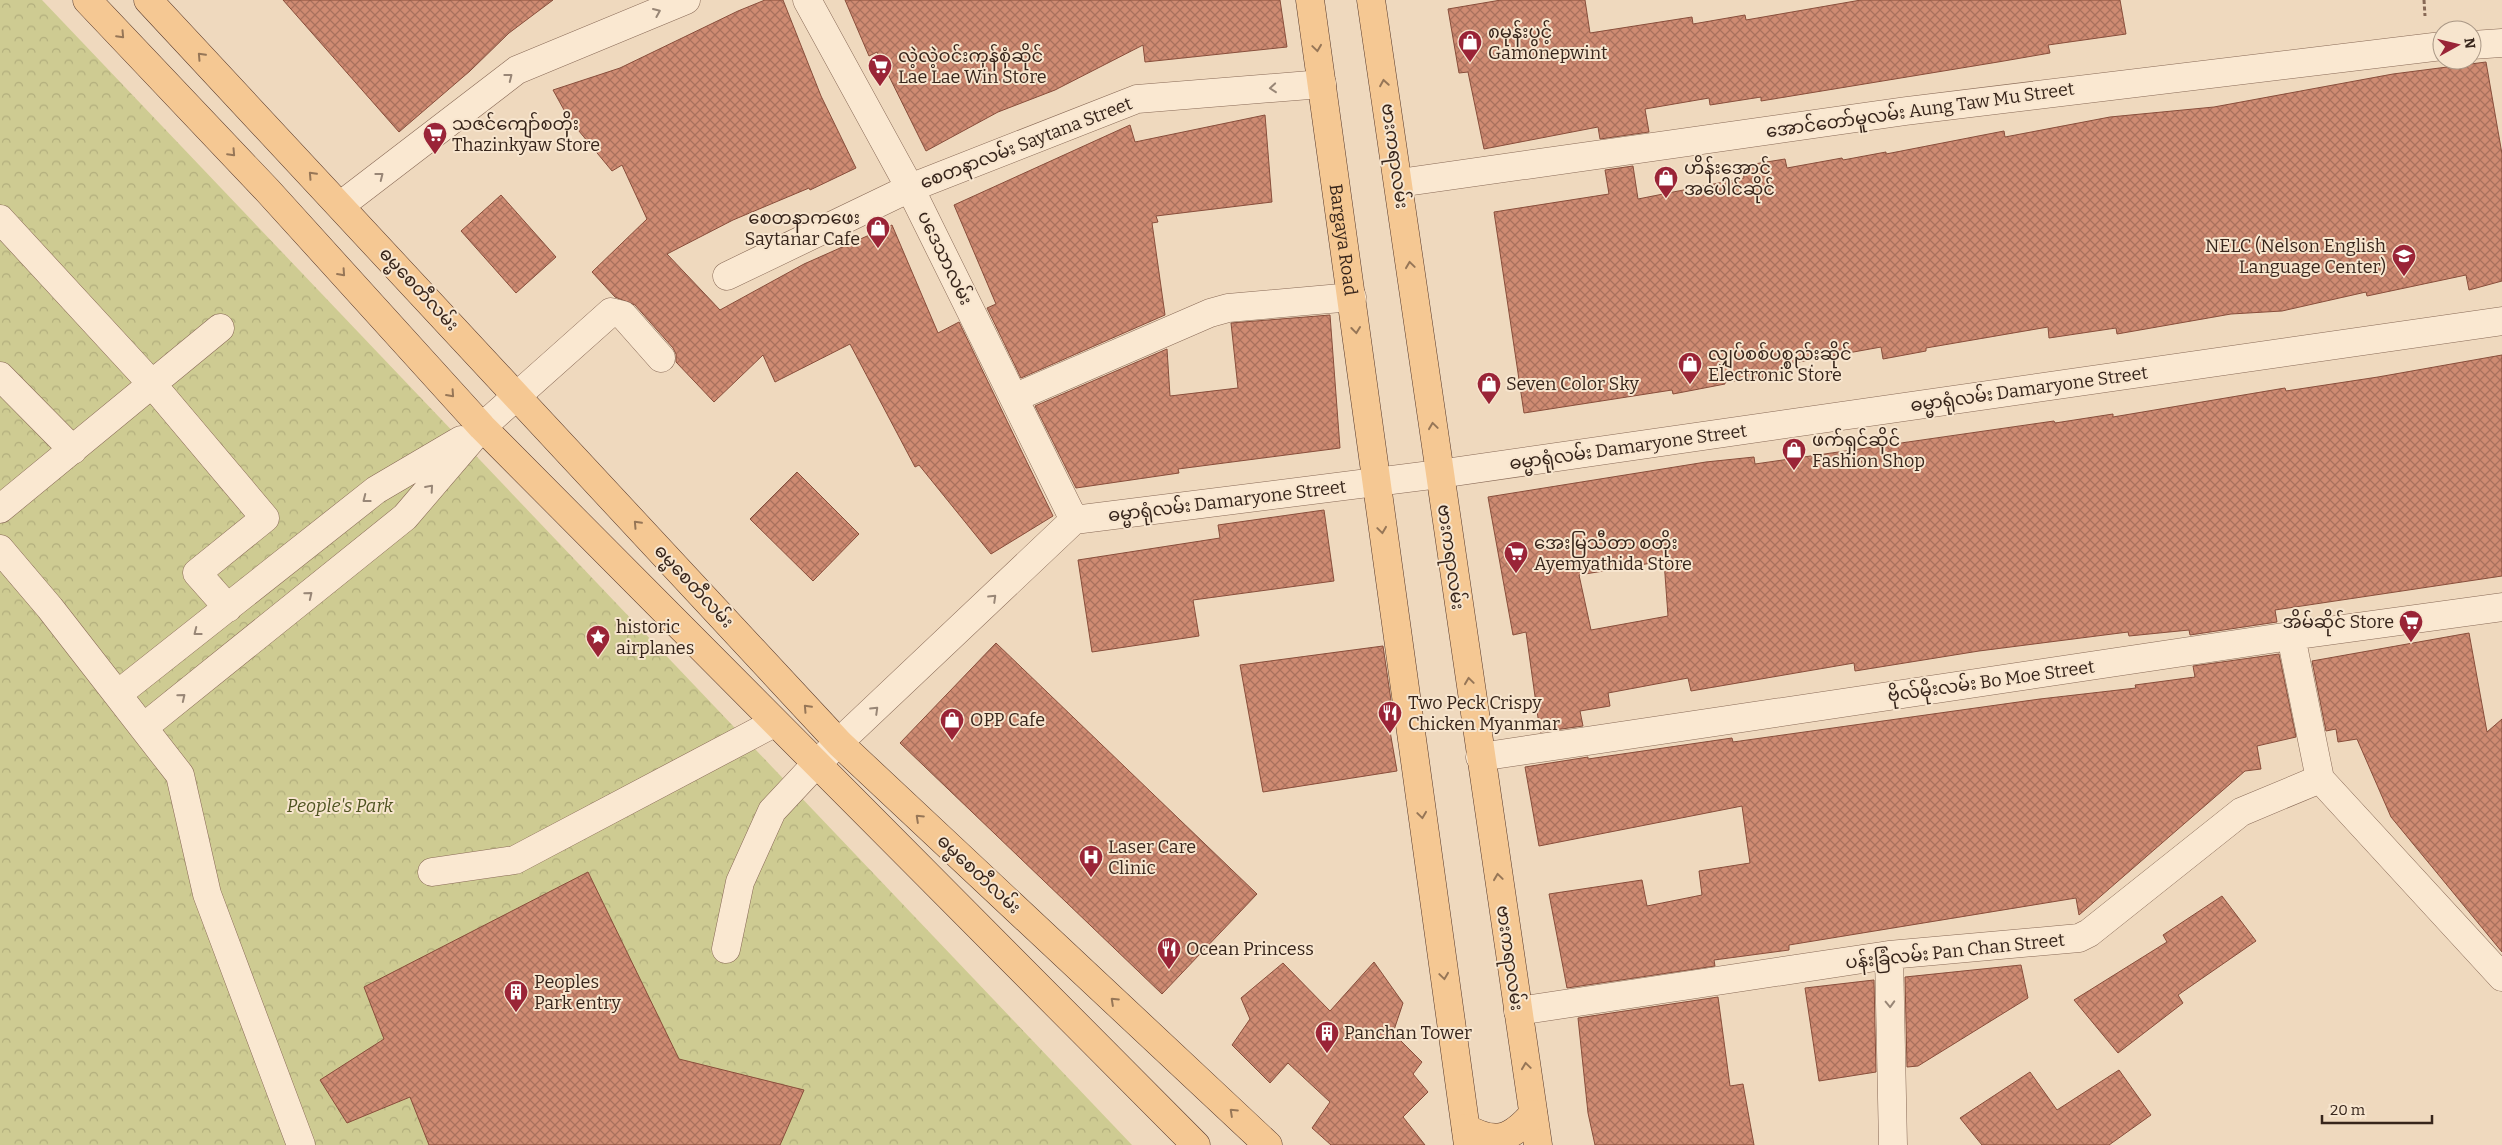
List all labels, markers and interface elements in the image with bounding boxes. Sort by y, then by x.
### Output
one-way arrow [652,7,661,18]
place label: ၈မုန်းပွင့် Gamonepwint [1488,19,1608,64]
north arrow [2432,20,2482,70]
shop icon: ၈မုန်းပွင့် Gamonepwint [1457,29,1483,63]
one-way arrow [115,30,124,39]
text: N [2460,37,2479,50]
place label: လဲ့လဲ့ဝင်းကုန်စုံဆိုင် Lae Lae Win Store [898,42,1047,88]
one-way arrow [1311,44,1321,53]
one-way arrow [198,53,207,62]
supermarket icon: လဲ့လဲ့ဝင်းကုန်စုံဆိုင် Lae Lae Win Store [867,53,893,87]
one-way arrow [503,74,512,82]
street label: အောင်တော်မူလမ်း Aung Taw Mu Street [1764,75,2077,147]
one-way arrow [1379,78,1390,86]
one-way arrow [1269,82,1277,93]
street label: စေတနာလမ်း Saytana Street [916,90,1137,197]
street label: ဗားကရာလမ်း [1373,102,1415,211]
place label: သဇင်ကျော်စတိုး Thazinkyaw Store [452,110,600,156]
supermarket icon: သဇင်ကျော်စတိုး Thazinkyaw Store [422,121,448,155]
one-way arrow [226,148,235,157]
place label: ဟိန်းအောင် အပေါင်ဆိုင် [1684,154,1775,204]
shop icon: ဟိန်းအောင် အပေါင်ဆိုင် [1653,165,1679,199]
one-way arrow [309,171,318,180]
one-way arrow [374,173,383,181]
street label: Bargaya Road [1324,182,1362,297]
street label: ပဒေသာလမ်း [913,206,979,309]
place label: စေတနာကဖေး Saytanar Cafe [745,207,860,250]
shop icon: စေတနာကဖေး Saytanar Cafe [865,215,891,249]
place label: NELC (Nelson English Language Center) [2205,235,2386,278]
street label: ဓမ္မစေတီလမ်း [371,241,466,338]
school or university icon: NELC (Nelson English Language Center) [2391,243,2417,277]
one-way arrow [1406,260,1416,269]
one-way arrow [336,268,345,277]
one-way arrow [1351,326,1361,335]
place label: လျှပ်စစ်ပစ္စည်းဆိုင် Electronic Store [1708,340,1852,386]
shop icon: လျှပ်စစ်ပစ္စည်းဆိုင် Electronic Store [1677,351,1703,385]
street label: ဓမ္မာရုံလမ်း Damaryone Street [1908,359,2150,421]
shop icon: Seven Color Sky [1476,371,1502,405]
place label: Seven Color Sky [1506,373,1639,395]
one-way arrow [445,388,454,397]
street label: ဓမ္မာရုံလမ်း Damaryone Street [1507,417,1749,479]
one-way arrow [1428,421,1439,429]
place label: ဖက်ရှင်ဆိုင် Fashion Shop [1812,426,1925,472]
shop icon: ဖက်ရှင်ဆိုင် Fashion Shop [1781,437,1807,471]
street label: ဓမ္မာရုံလမ်း Damaryone Street [1106,473,1348,531]
one-way arrow [424,484,433,493]
one-way arrow [362,493,371,502]
street label: ဗားကရာလမ်း [1429,503,1471,612]
one-way arrow [634,521,643,530]
one-way arrow [1377,526,1387,534]
place label: အေးမြသီတာ စတိုး Ayemyathida Store [1534,529,1692,575]
street label: ဓမ္မစေတီလမ်း [646,538,741,635]
supermarket icon: အေးမြသီတာ စတိုး Ayemyathida Store [1503,540,1529,574]
one-way arrow [303,592,312,600]
one-way arrow [987,595,996,604]
place label: အိမ်ဆိုင် Store [2282,608,2394,637]
supermarket icon: အိမ်ဆိုင် Store [2398,609,2424,643]
place label: historic airplanes [616,616,694,659]
place icon: historic airplanes [585,624,611,658]
one-way arrow [194,627,203,635]
street label: ဗိုလ်မိုးလမ်း Bo Moe Street [1886,653,2097,710]
one-way arrow [1465,677,1475,686]
place label: Two Peck Crispy Chicken Myanmar [1408,692,1560,735]
one-way arrow [176,694,185,702]
restaurant icon: Two Peck Crispy Chicken Myanmar [1377,700,1403,734]
one-way arrow [804,704,813,713]
one-way arrow [870,707,879,716]
shop icon: OPP Cafe [939,707,965,741]
place label: OPP Cafe [970,709,1045,731]
park label: People's Park [287,795,394,817]
one-way arrow [1416,811,1427,819]
one-way arrow [915,815,924,824]
street label: ဓမ္မစေတီလမ်း [930,827,1027,922]
place label: Laser Care Clinic [1108,836,1196,879]
hospital icon: Laser Care Clinic [1078,844,1104,878]
one-way arrow [1493,872,1504,880]
street label: ဗားကရာလမ်း [1488,904,1530,1013]
street label: ပန်းခြံလမ်း Pan Chan Street [1844,927,2067,977]
restaurant icon: Ocean Princess [1156,936,1182,970]
place label: Ocean Princess [1186,938,1314,960]
place label: Peoples Park entry [534,971,622,1014]
one-way arrow [1438,972,1449,980]
building icon: Peoples Park entry [503,979,529,1013]
one-way arrow [1111,998,1120,1007]
one-way arrow [1885,1000,1895,1008]
building icon: Panchan Tower [1314,1020,1340,1054]
place label: Panchan Tower [1344,1022,1472,1044]
one-way arrow [1521,1061,1532,1069]
scale bar [2322,1092,2432,1124]
text: 20 m [2330,1101,2366,1119]
one-way arrow [1229,1109,1238,1118]

